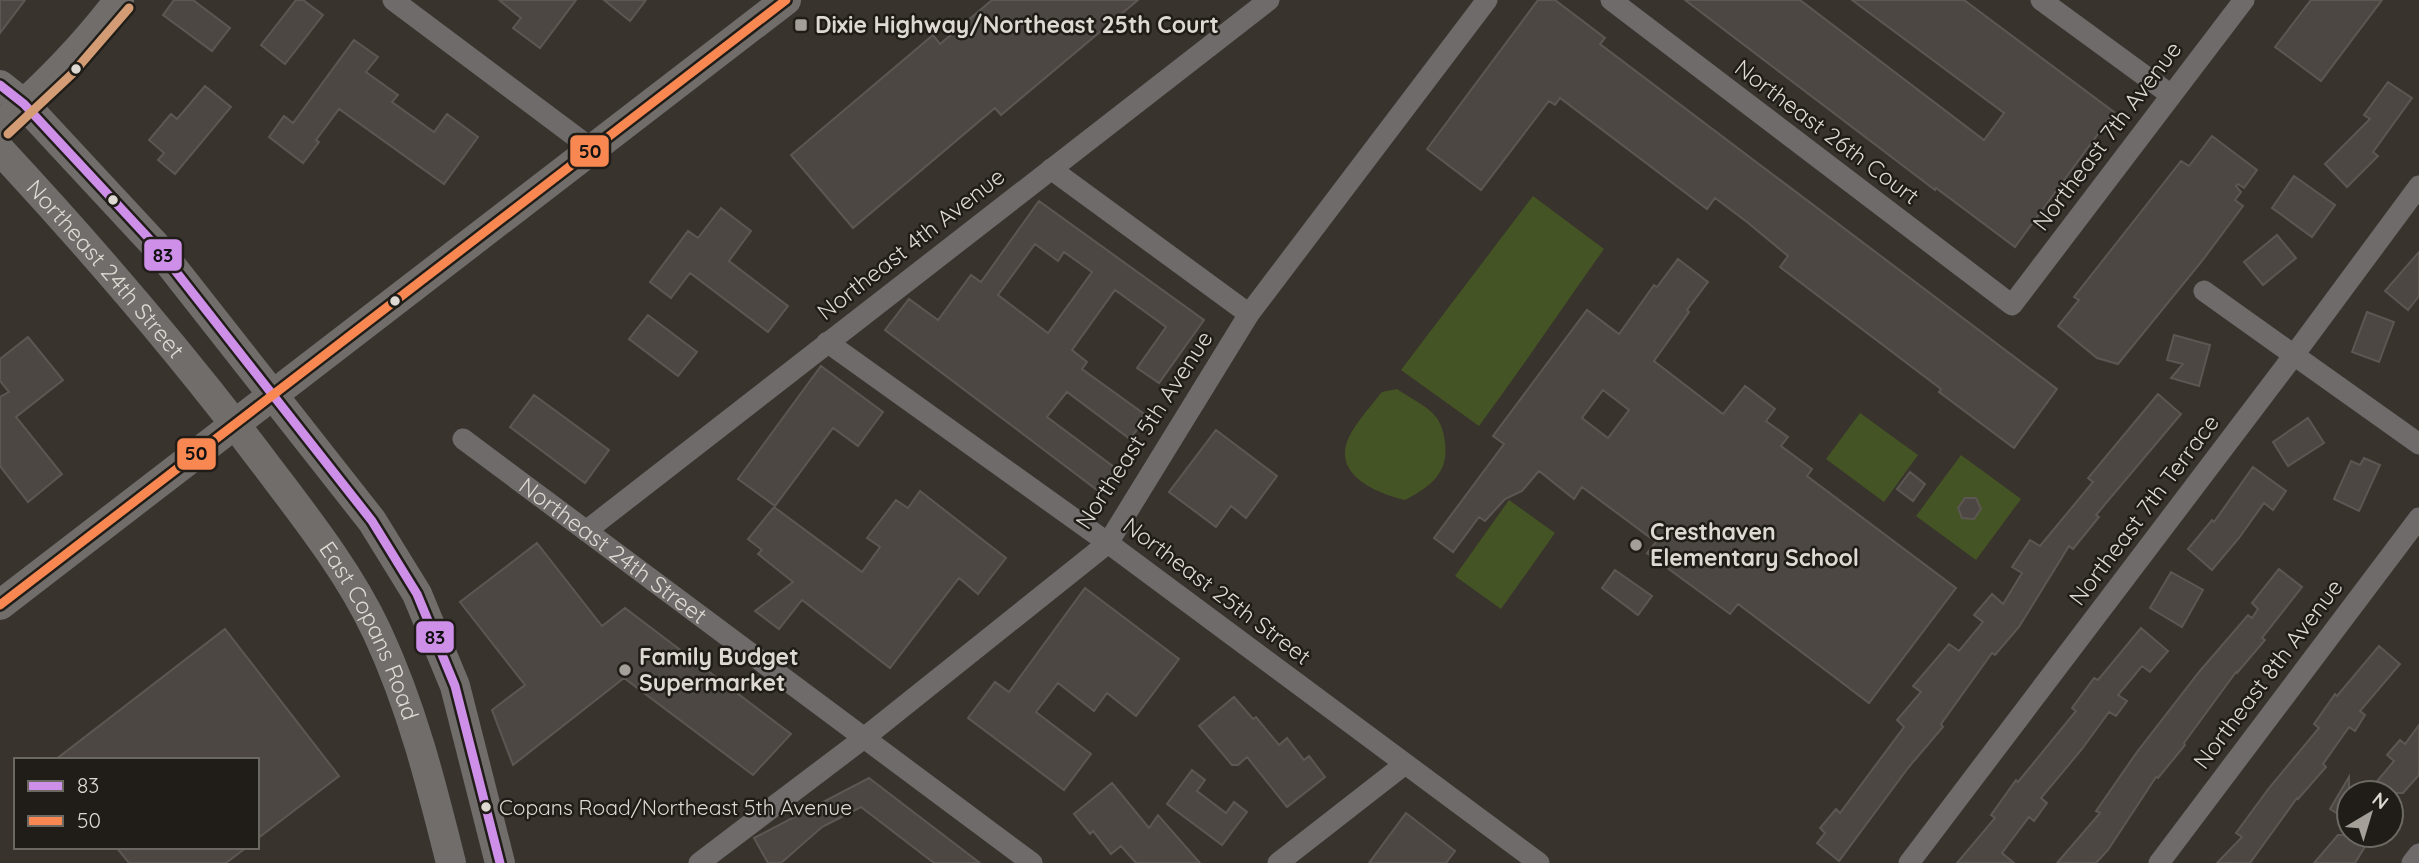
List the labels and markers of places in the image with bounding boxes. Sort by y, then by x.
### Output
place label: Dixie Highway/Northeast 25th Court [815,10,1219,39]
marker: Dixie Highway/Northeast 25th Court [793,17,809,33]
unlabelled marker [69,62,83,76]
unlabelled marker [106,193,120,207]
unlabelled marker [388,294,402,308]
place label: Cresthaven Elementary School [1650,517,1859,572]
marker: Cresthaven Elementary School [1628,537,1644,553]
place label: Family Budget Supermarket [639,642,799,697]
marker: Family Budget Supermarket [617,662,633,678]
place label: Copans Road/Northeast 5th Avenue [499,794,852,820]
marker: Copans Road/Northeast 5th Avenue [479,800,493,814]

